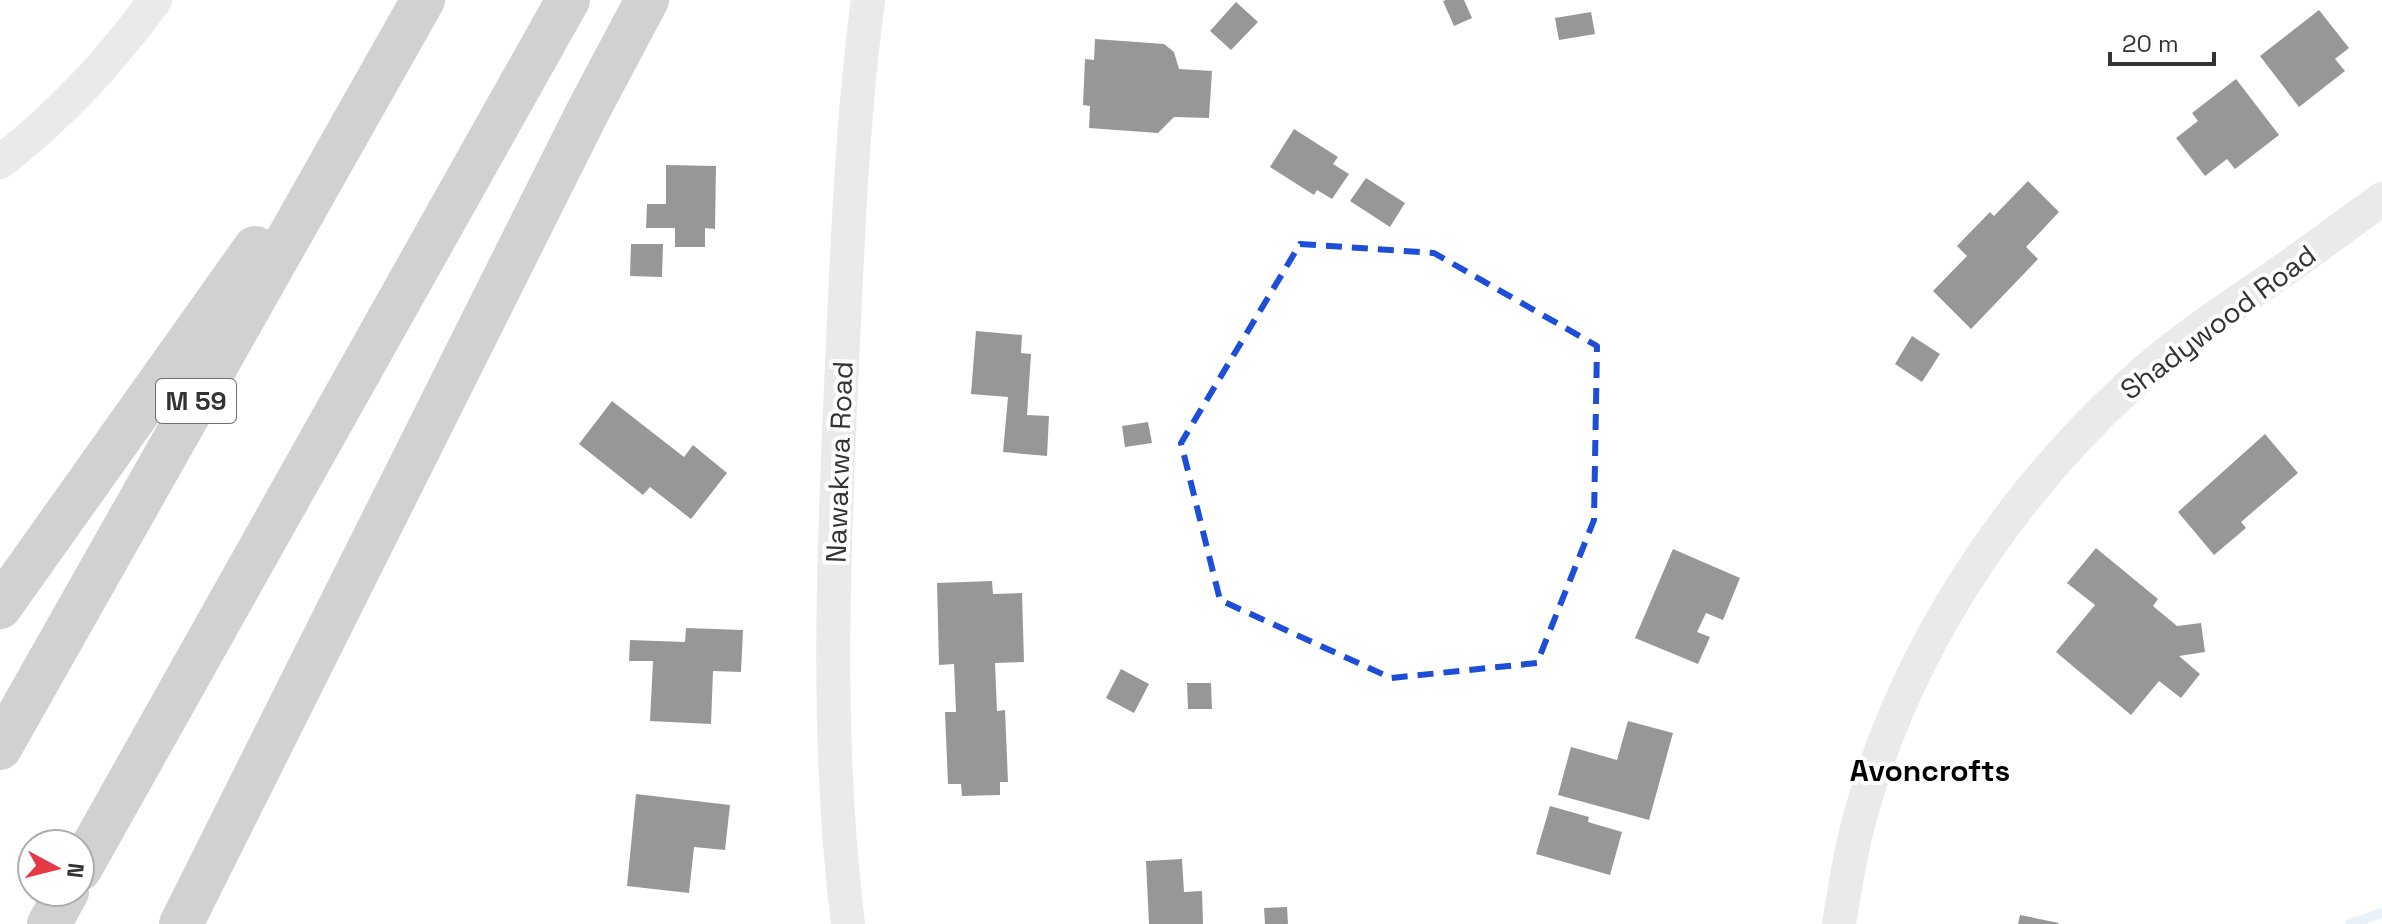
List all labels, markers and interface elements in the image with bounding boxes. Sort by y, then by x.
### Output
scale bar [2110,16,2214,66]
text: 20 m [2122,28,2179,59]
street label: Shadywood Road [2113,237,2323,407]
street label: Nawakwa Road [817,360,861,564]
road number: M 59 [156,379,236,423]
district label: Avoncrofts [1850,751,2010,790]
north arrow [16,828,96,908]
text: N [61,861,91,879]

